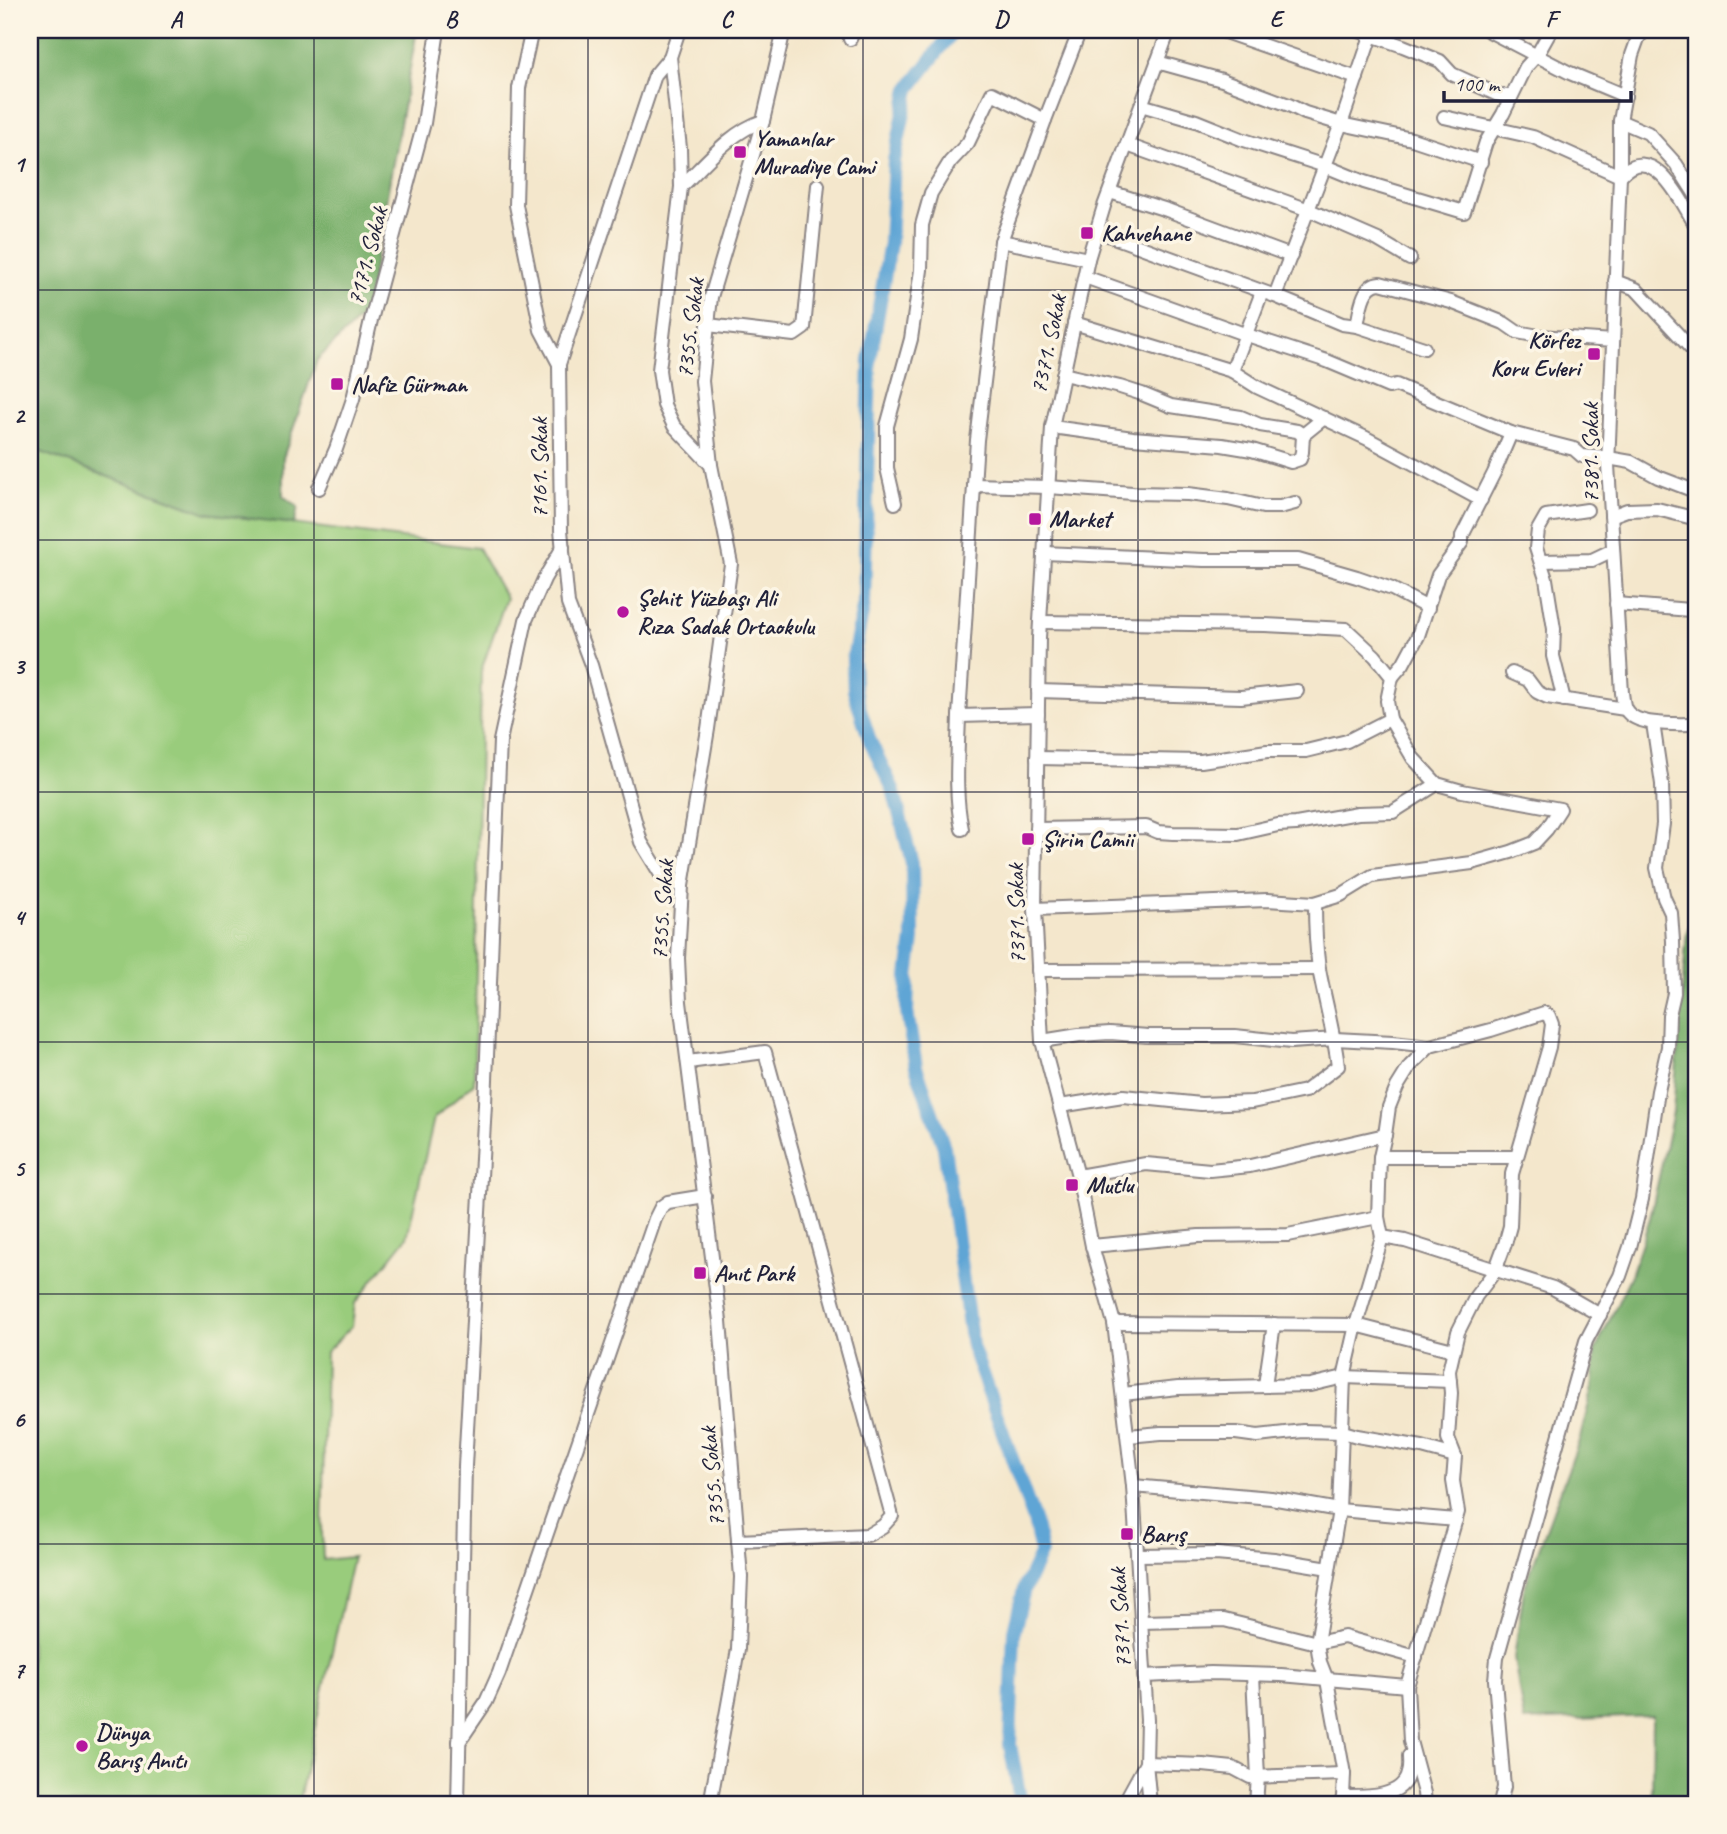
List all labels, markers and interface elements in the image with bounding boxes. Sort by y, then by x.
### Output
text: A [170,5,184,34]
text: B [445,5,459,34]
text: C [721,5,735,34]
text: D [994,5,1010,34]
text: E [1270,5,1286,34]
text: F [1546,5,1562,34]
scale bar [1444,60,1631,104]
text: 100 m [1454,71,1501,97]
place label: Yamanlar Muradiye Cami [754,123,878,181]
marker: Yamanlar Muradiye Cami [732,144,748,160]
text: 1 [14,150,27,179]
street label: 7171. Sokak [339,201,395,309]
place label: Kahvehane [1101,218,1192,248]
marker: Kahvehane [1079,225,1095,241]
street label: 7355. Sokak [669,274,711,380]
street label: 7371. Sokak [1023,289,1074,396]
place label: Körfez Koru Evleri [1490,325,1583,383]
marker: Körfez Koru Evleri [1586,346,1602,362]
place label: Nafiz Gürman [351,369,469,399]
marker: Nafiz Gürman [329,376,345,392]
street label: 7381. Sokak [1575,400,1605,503]
text: 2 [14,401,27,430]
street label: 7161. Sokak [524,415,554,518]
place label: Market [1049,504,1115,534]
marker: Market [1027,511,1043,527]
place label: Şehit Yüzbaşı Ali Rıza Sadak Ortaokulu [637,583,816,641]
marker: Şehit Yüzbaşı Ali Rıza Sadak Ortaokulu [615,604,631,620]
text: 3 [14,652,27,681]
place label: Şirin Camii [1042,824,1136,854]
marker: Şirin Camii [1020,831,1036,847]
street label: 7355. Sokak [644,856,681,961]
street label: 7371. Sokak [1000,861,1032,965]
text: 4 [14,903,27,932]
text: 5 [14,1154,26,1183]
place label: Mutlu [1086,1170,1135,1200]
marker: Mutlu [1064,1177,1080,1193]
place label: Anıt Park [714,1258,796,1288]
marker: Anıt Park [692,1265,708,1281]
text: 6 [14,1405,27,1434]
street label: 7355. Sokak [692,1423,731,1529]
place label: Barış [1141,1519,1188,1549]
marker: Barış [1119,1526,1135,1542]
street label: 7371. Sokak [1102,1565,1138,1669]
text: 7 [14,1656,27,1685]
place label: Dünya Barış Anıtı [96,1717,188,1775]
marker: Dünya Barış Anıtı [74,1738,90,1754]

